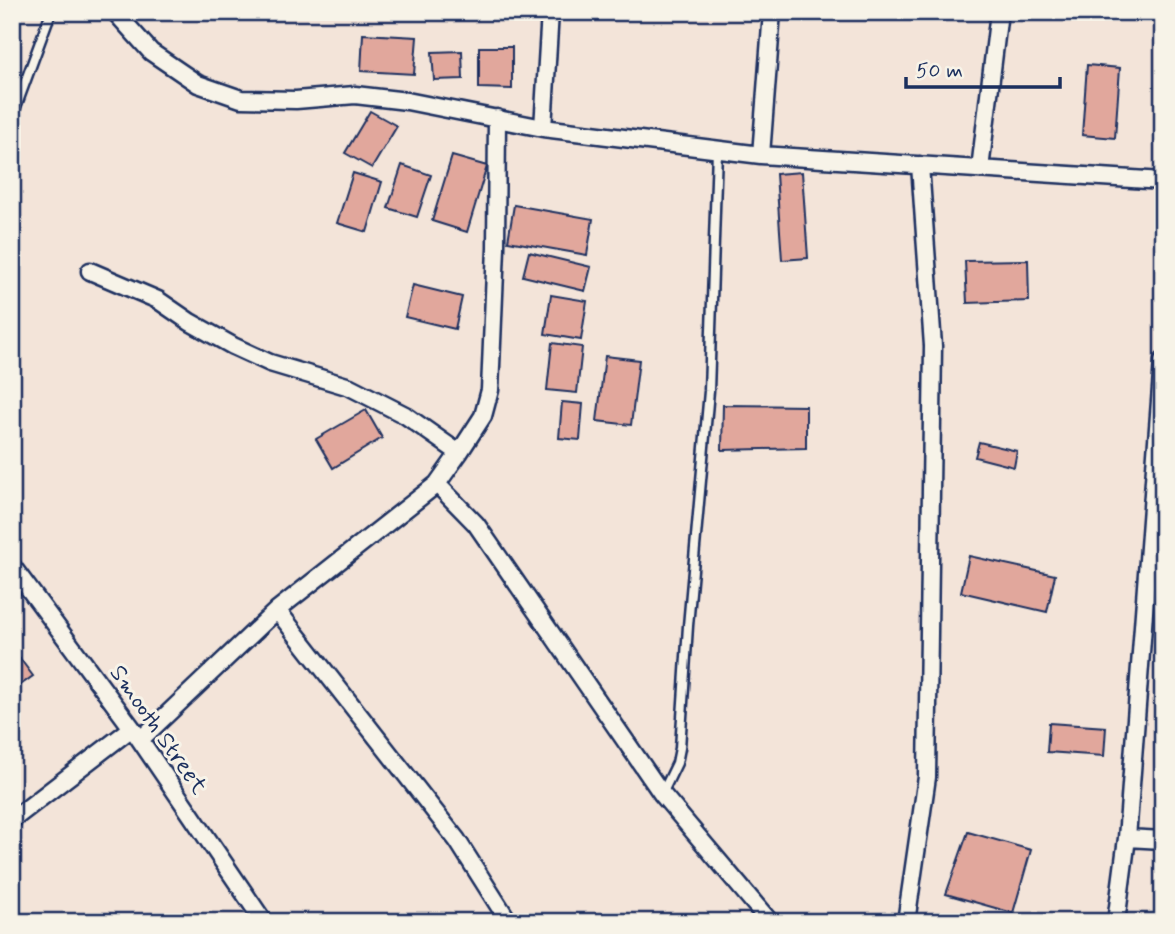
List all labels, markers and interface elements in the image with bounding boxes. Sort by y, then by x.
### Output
scale bar [906,46,1060,90]
text: 50 m [916,57,963,85]
street label: Smooth Street [102,659,214,801]

